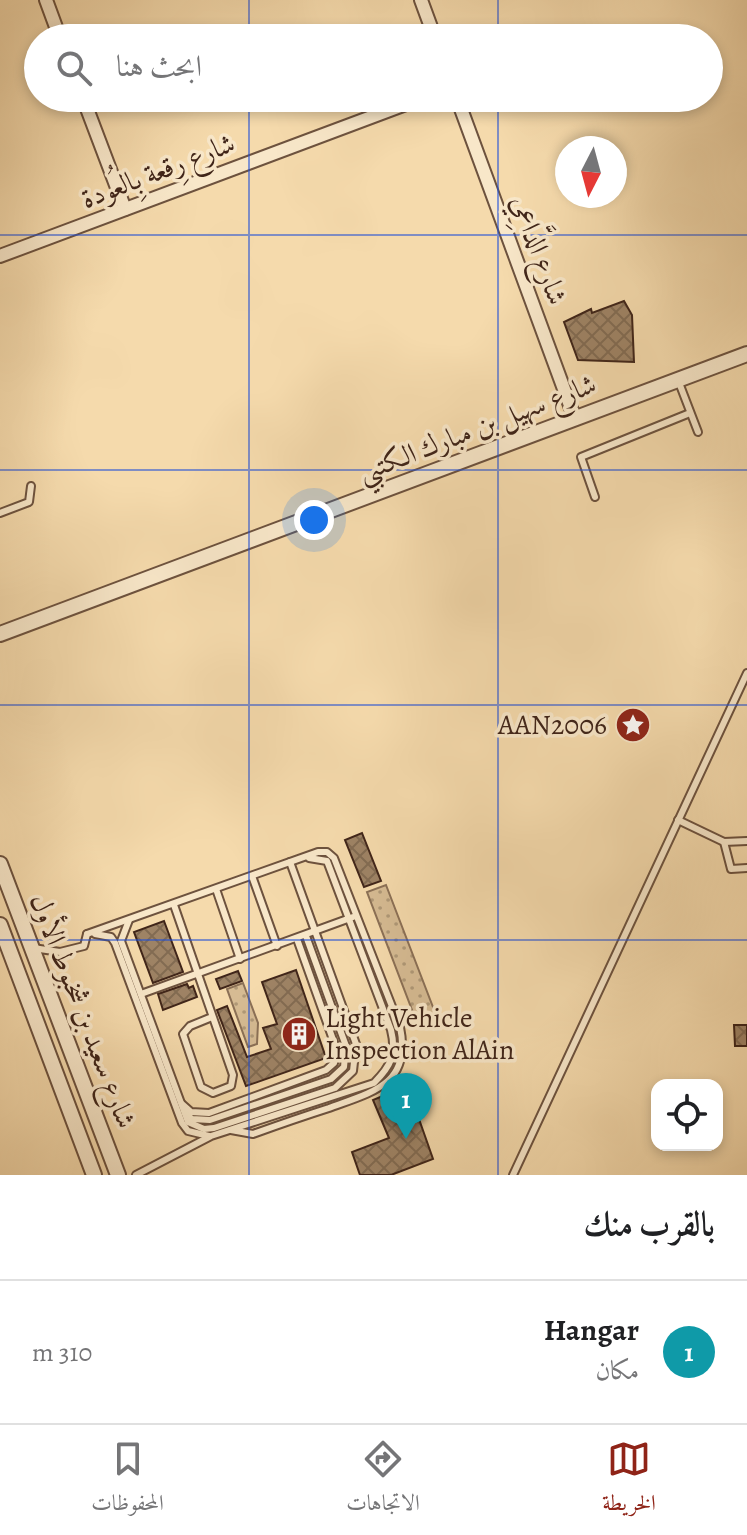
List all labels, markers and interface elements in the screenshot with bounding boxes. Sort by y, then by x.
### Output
search box [24,24,723,112]
icon: search [52,46,96,90]
text: ابحث هنا [116,46,202,86]
street label: شارع رِقعة بِالعُودة [74,120,242,222]
north arrow [555,136,627,208]
street label: شارع الدَّاعِي [498,188,581,311]
street label: شارع سهيل بن مبارك الكتبي [352,365,604,498]
your location [294,500,334,540]
place label: AAN2006 [497,706,607,744]
place icon: AAN2006 [614,706,652,744]
street label: شارع سعيد بن شخبوط الأول [17,888,145,1135]
place label: Light Vehicle Inspection AlAin [325,999,514,1069]
building icon: Light Vehicle Inspection AlAin [280,1015,318,1053]
pin: 1 [380,1073,432,1139]
map controls [651,1079,723,1151]
button: locate [651,1079,723,1151]
text: بالقرب منك [583,1200,715,1247]
text: Hangar [544,1310,639,1350]
text: 310 m [32,1335,92,1370]
text: 1 [684,1335,694,1370]
text: مكان [595,1353,639,1388]
tab: المحفوظات [91,1437,164,1524]
tab: الاتجاهات [346,1437,420,1524]
tab: الخريطة [602,1437,656,1524]

